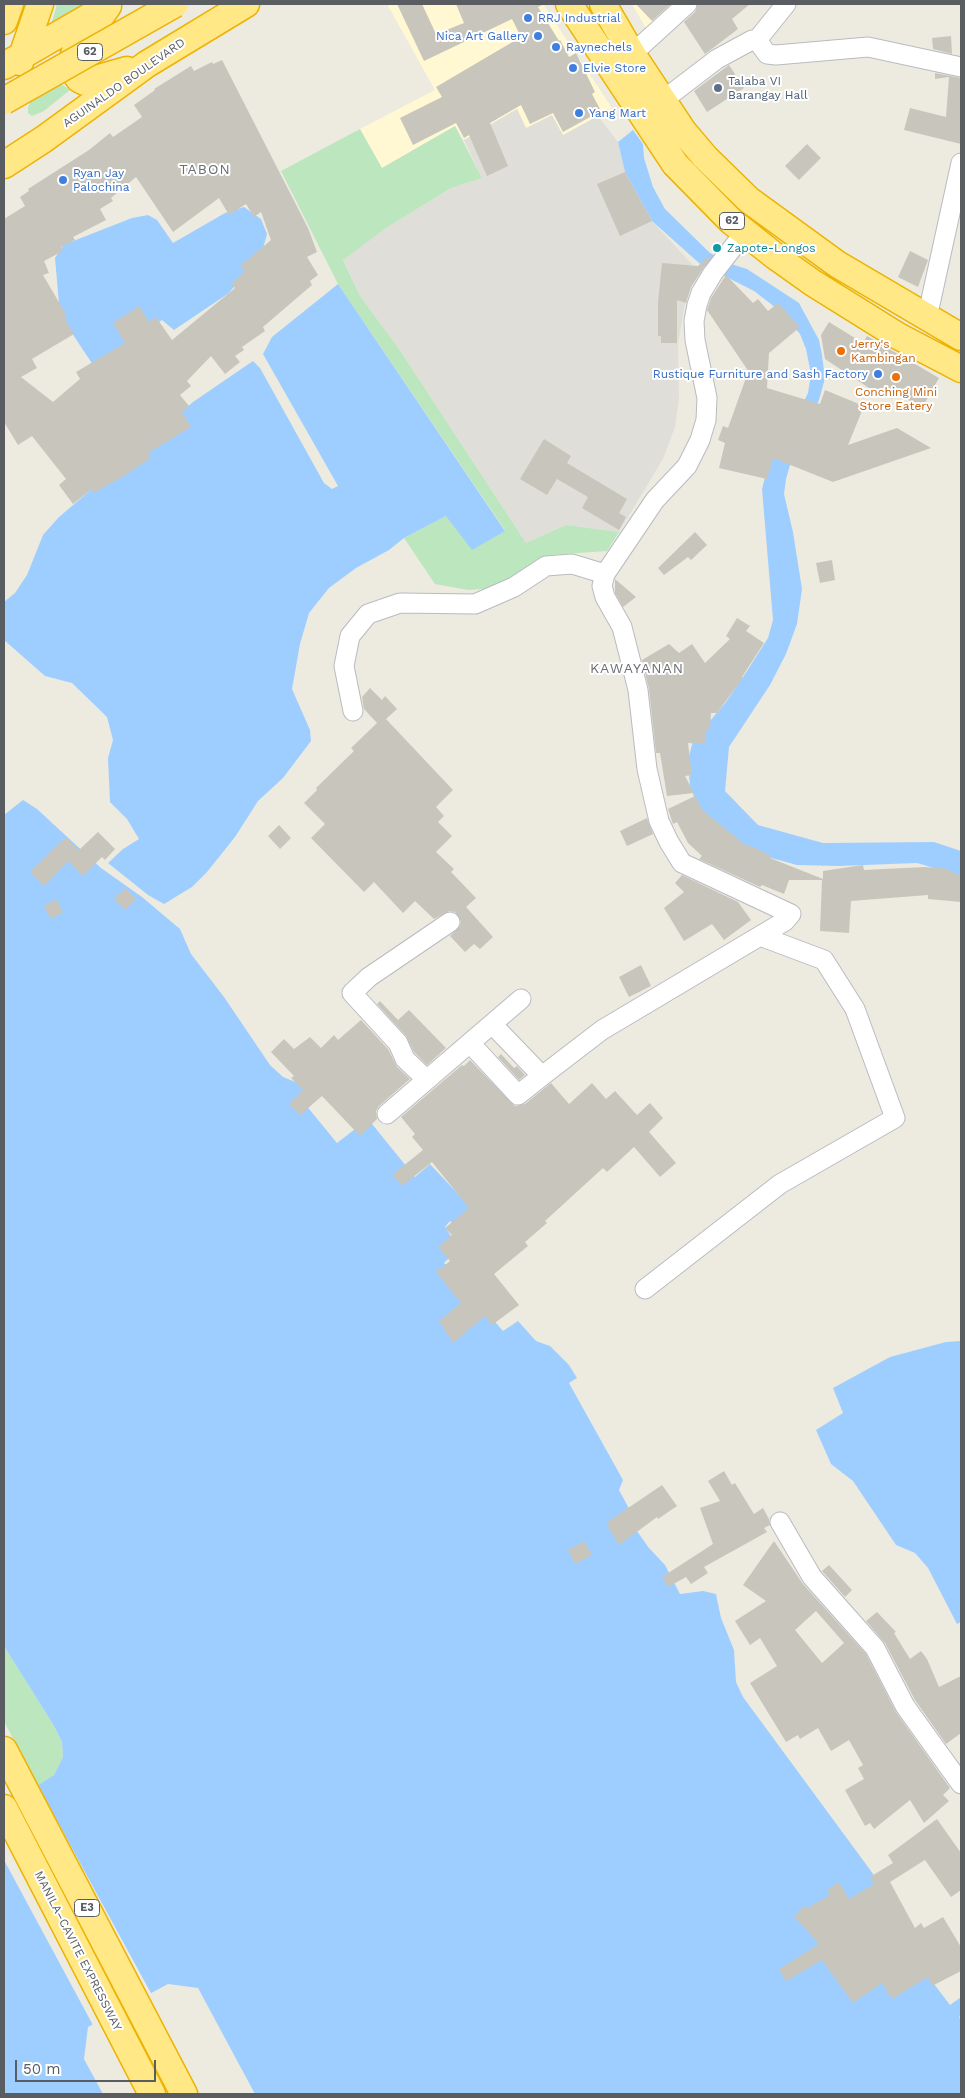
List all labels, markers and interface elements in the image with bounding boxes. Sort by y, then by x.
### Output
place label: RRJ Industrial [538,11,621,25]
marker: RRJ Industrial [522,12,534,24]
place label: Nica Art Gallery [436,29,528,43]
marker: Nica Art Gallery [532,30,544,42]
street label: AGUINALDO BOULEVARD [60,35,188,131]
place label: Raynechels [566,40,632,54]
marker: Raynechels [550,41,562,53]
road number: 62 [78,44,102,61]
place label: Elvie Store [583,61,646,75]
marker: Elvie Store [567,62,579,74]
place label: Talaba VI Barangay Hall [728,74,808,102]
marker: Talaba VI Barangay Hall [712,82,724,94]
place label: Yang Mart [589,106,646,120]
marker: Yang Mart [573,107,585,119]
district label: TABON [179,162,231,178]
place label: Ryan Jay Palochina [73,166,130,194]
marker: Ryan Jay Palochina [57,174,69,186]
road number: 62 [720,212,744,230]
place label: Zapote-Longos [727,241,816,255]
marker: Zapote-Longos [711,242,723,254]
place label: Jerry's Kambingan [851,337,916,365]
marker: Jerry's Kambingan [835,345,847,357]
place label: Rustique Furniture and Sash Factory [653,367,868,381]
marker: Rustique Furniture and Sash Factory [872,368,884,380]
marker: Conching Mini Store Eatery [890,371,902,383]
place label: Conching Mini Store Eatery [855,385,937,413]
district label: KAWAYANAN [589,661,685,677]
street label: MANILA–CAVITE EXPRESSWAY [31,1869,125,2033]
road number: E3 [74,1900,100,1916]
scale bar [18,2050,159,2082]
text: 50 m [23,2060,60,2078]

